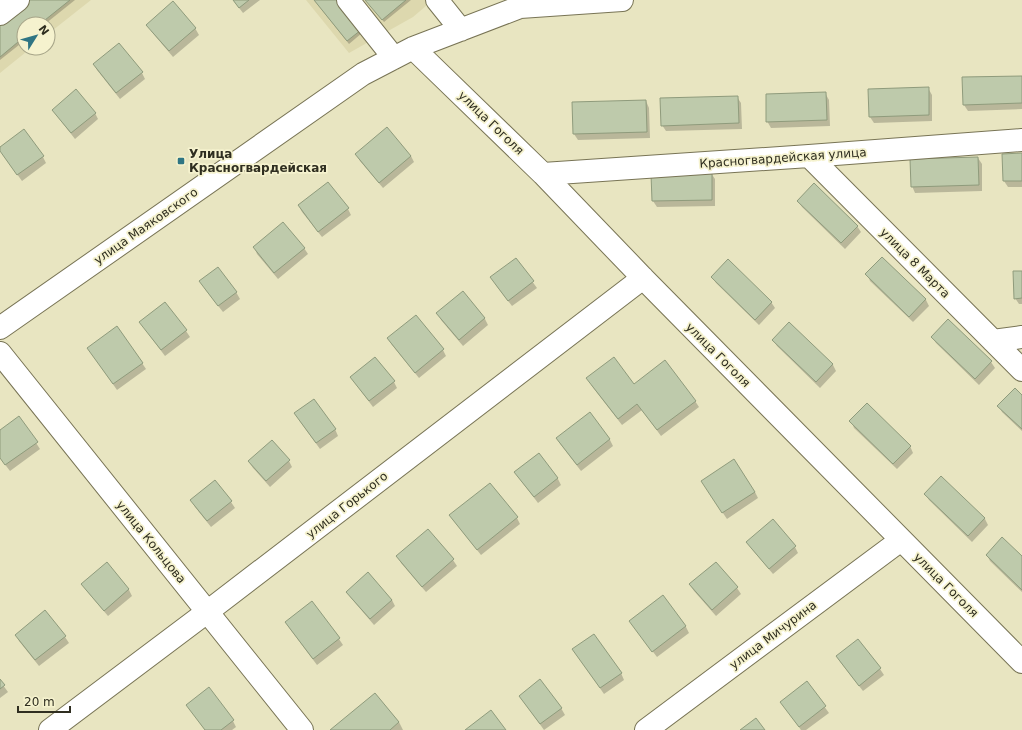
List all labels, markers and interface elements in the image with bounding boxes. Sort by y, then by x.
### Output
north arrow [16,16,56,56]
text: N [36,23,52,38]
street label: улица Гоголя [456,88,526,158]
street label: Красногвардейская улица [699,145,867,171]
place label: Улица Красногвардейская [189,147,327,175]
marker: Улица Красногвардейская [176,156,186,166]
street label: улица Маяковского [91,185,201,267]
street label: улица 8 Марта [877,225,953,301]
street label: улица Гоголя [683,320,753,390]
street label: улица Горького [303,469,391,541]
street label: улица Кольцова [113,498,189,586]
street label: улица Гоголя [911,550,981,620]
street label: улица Мичурина [727,598,819,672]
scale bar [18,688,70,714]
text: 20 m [24,695,55,709]

